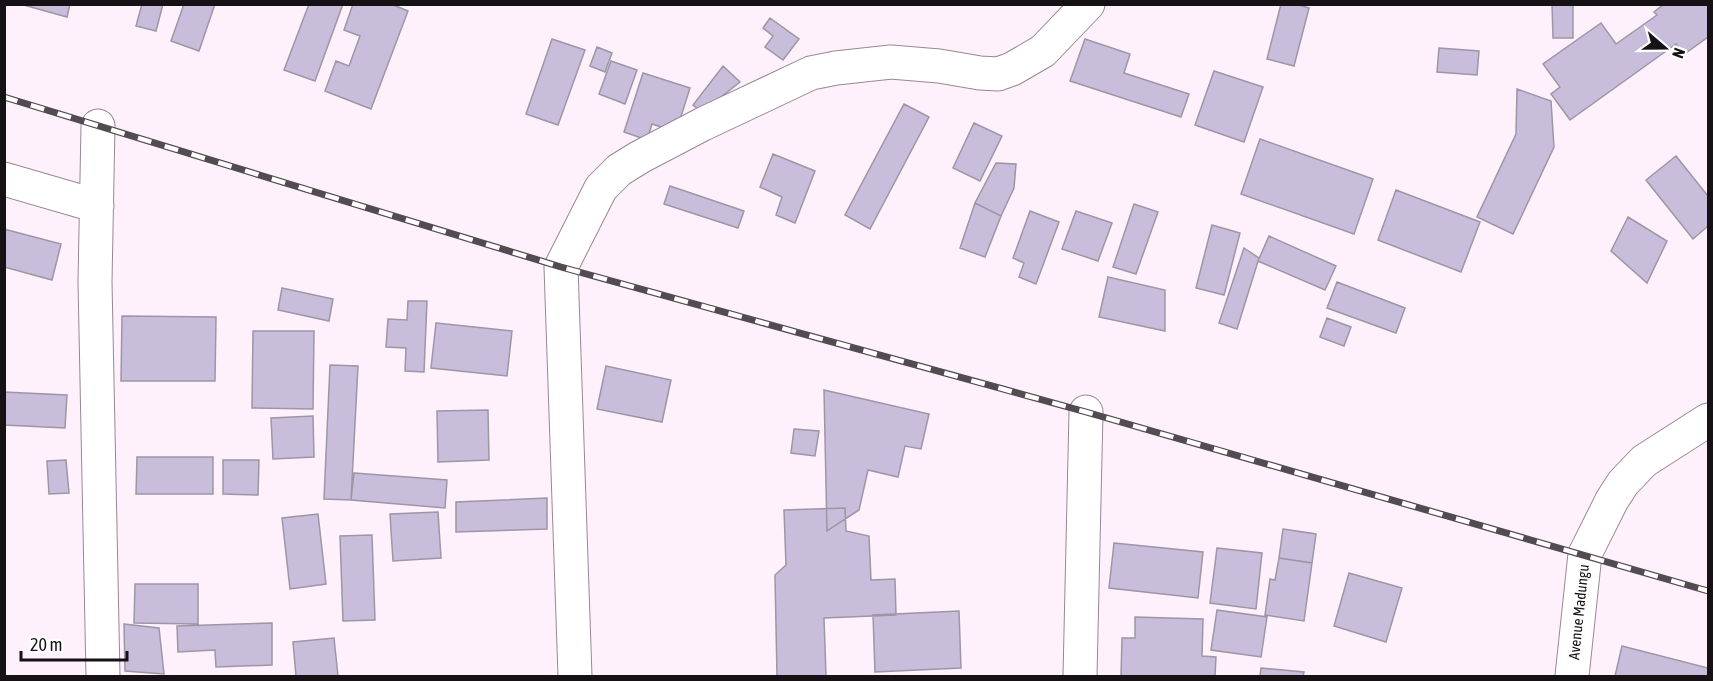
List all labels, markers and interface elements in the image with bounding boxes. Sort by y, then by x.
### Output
north arrow [1635,18,1695,78]
text: N [1669,46,1689,61]
street label: Avenue Madungu [1565,563,1592,661]
scale bar [21,624,128,662]
text: 20 m [30,634,62,655]

